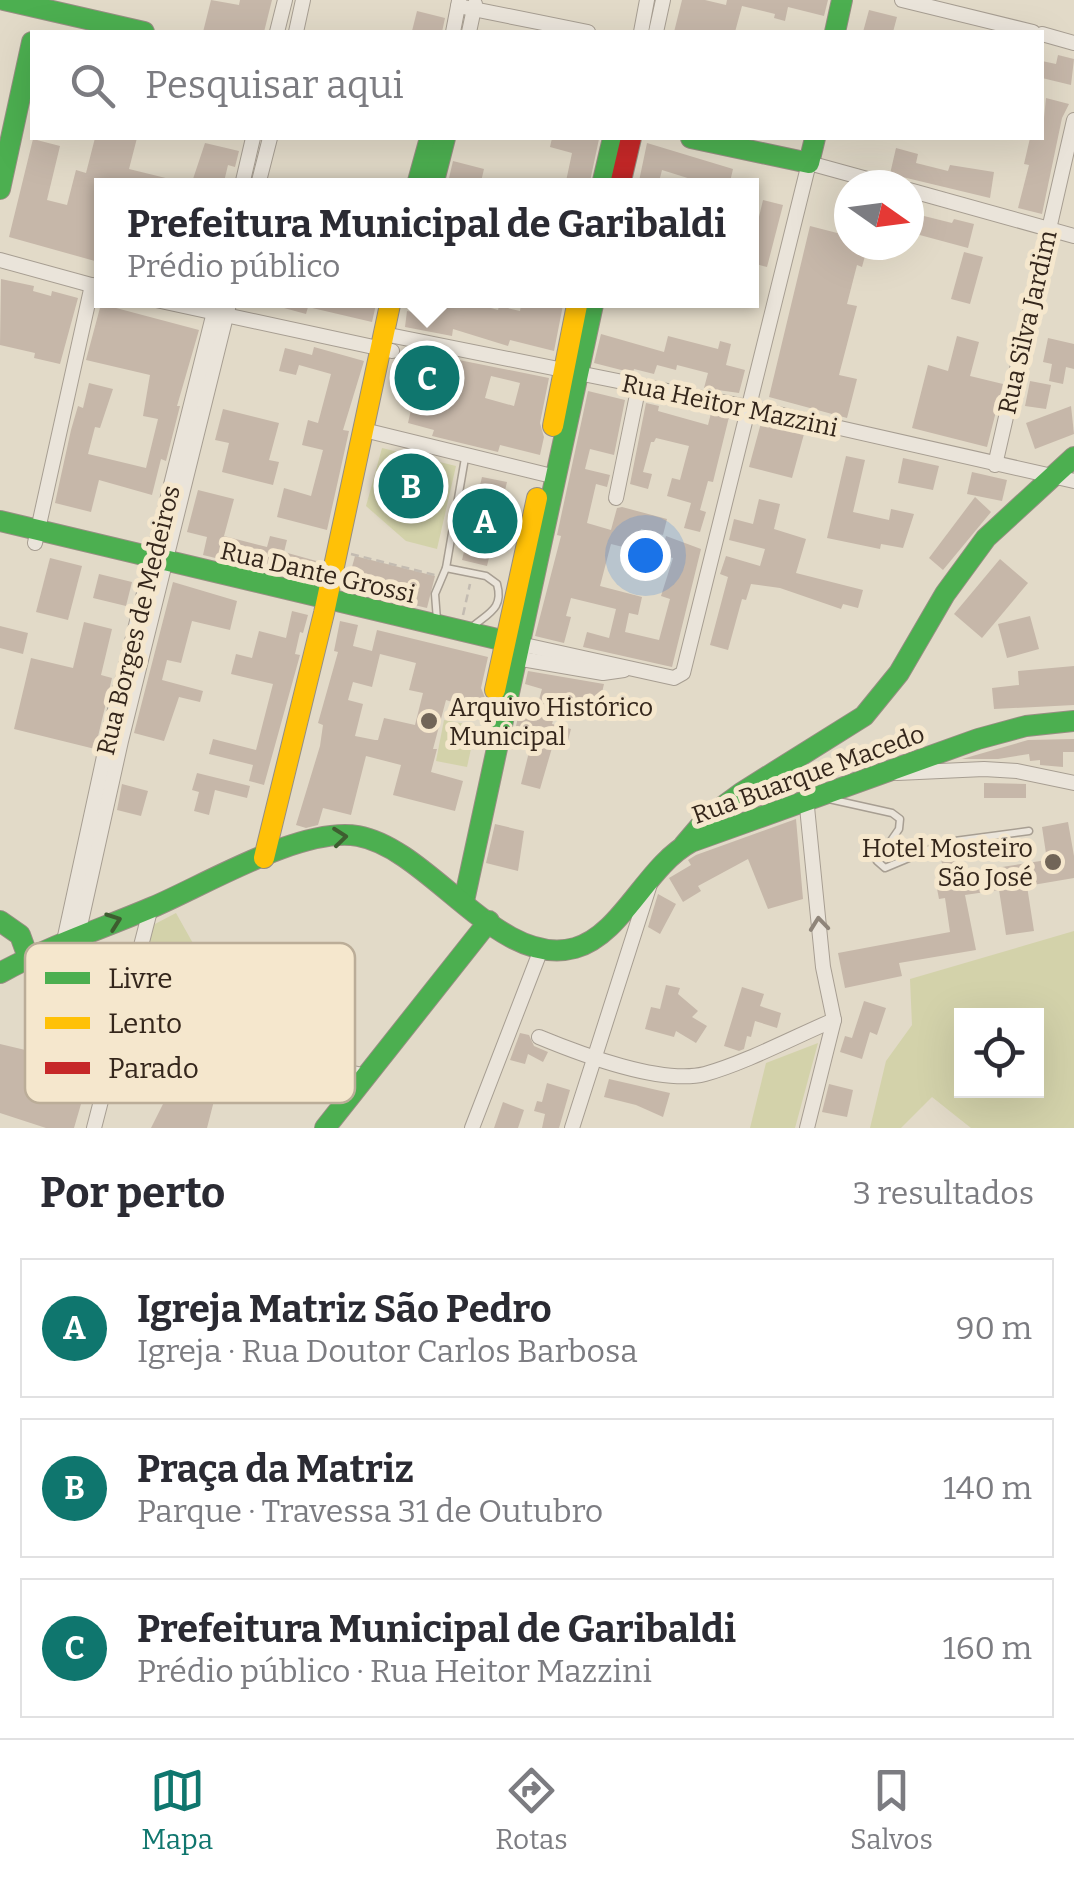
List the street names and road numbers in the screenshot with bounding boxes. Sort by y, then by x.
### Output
street label: Rua Silva Jardim [992,227,1064,417]
street label: Rua Heitor Mazzini [619,368,841,444]
street label: Rua Borges de Medeiros [91,482,187,758]
street label: Rua Dante Grossi [217,536,418,610]
street label: Rua Buarque Macedo [688,719,929,831]

